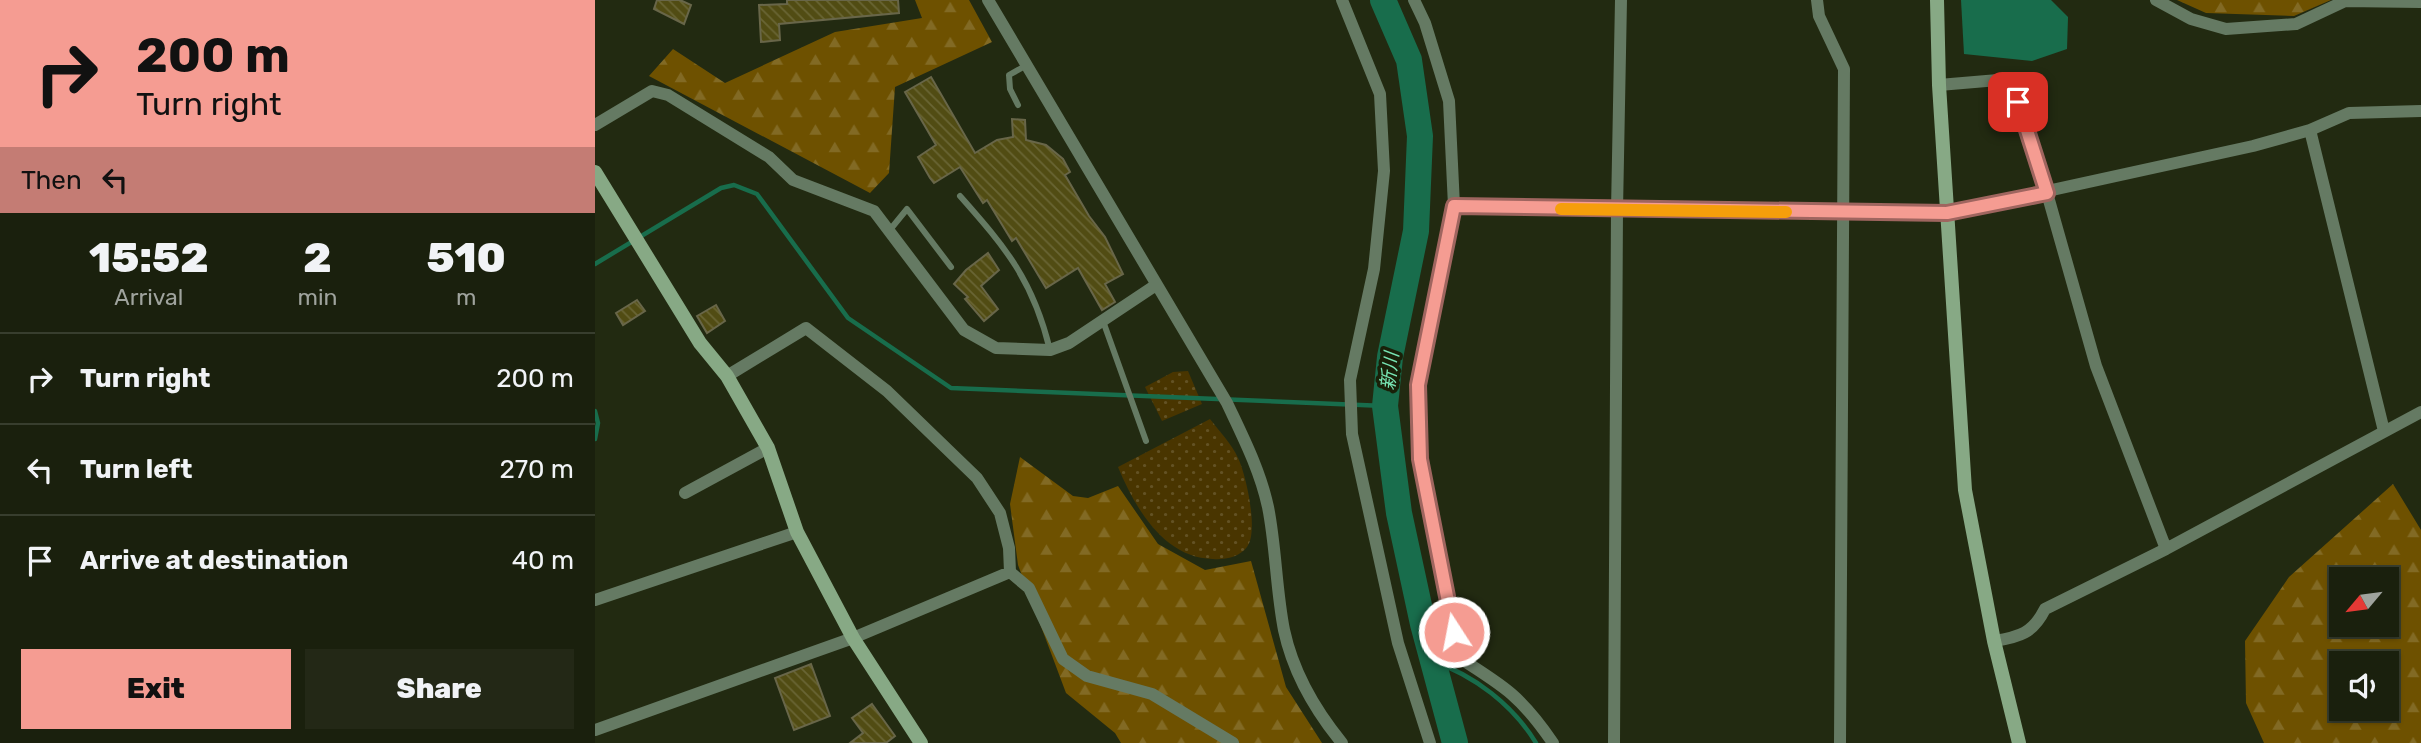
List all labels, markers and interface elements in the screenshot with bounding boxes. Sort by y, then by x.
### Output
text: 200 m [136,26,290,84]
icon: right [21,28,112,119]
pin [1988,72,2048,132]
icon: arrive [1999,83,2037,121]
text: Turn right [136,85,281,123]
icon: left [96,161,134,199]
text: Then [21,165,82,196]
text: 15:52 [89,233,209,283]
text: 2 [303,233,332,283]
text: 510 [427,233,506,283]
text: Arrival [114,283,183,311]
text: min [298,283,338,311]
text: m [456,283,477,311]
water label: 新川 [1376,349,1403,391]
icon: right [21,360,59,398]
text: Turn right [80,363,210,394]
text: 200 m [496,363,574,394]
icon: left [21,451,59,489]
text: Turn left [80,454,192,485]
text: 270 m [499,454,574,485]
icon: arrive [21,542,59,580]
text: Arrive at destination [80,545,348,576]
text: 40 m [512,545,574,576]
north arrow [2329,567,2399,637]
map controls [2329,567,2399,721]
position arrow [1417,595,1491,669]
button: Exit [21,649,291,729]
button: Share [305,649,574,729]
button: sound [2329,651,2399,721]

